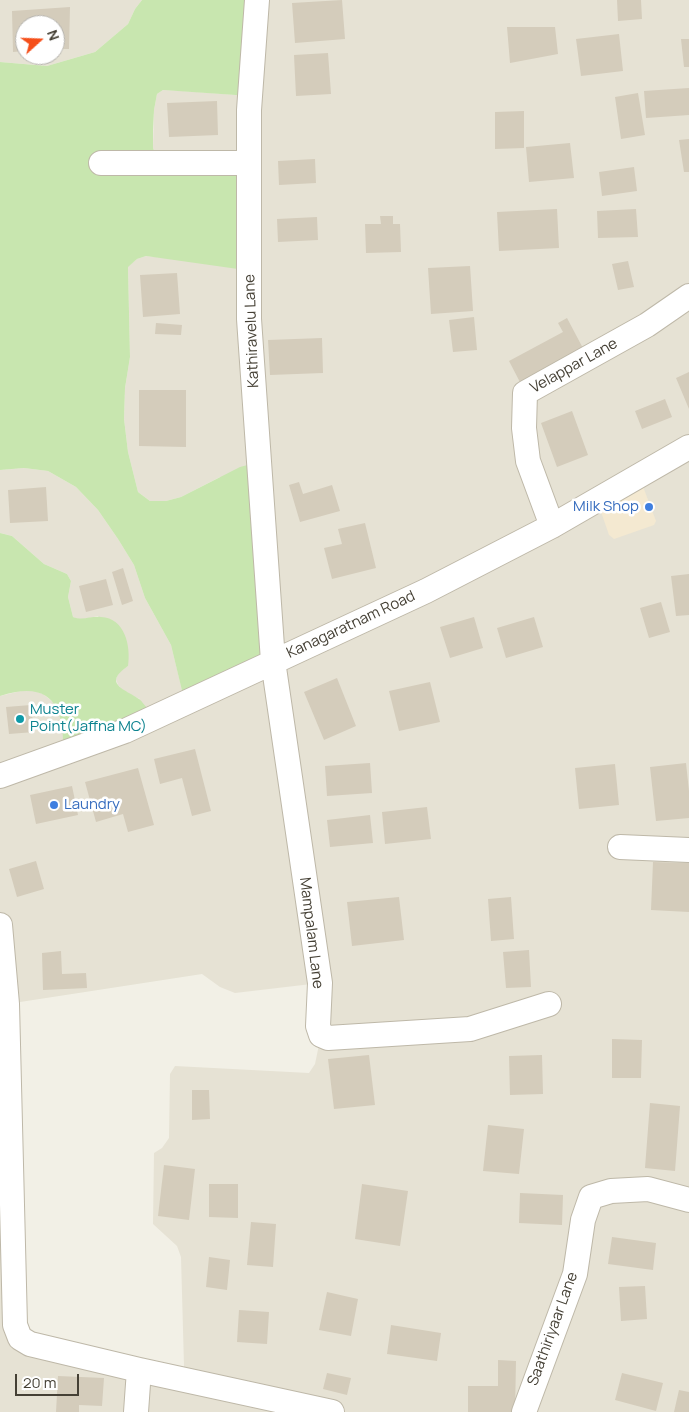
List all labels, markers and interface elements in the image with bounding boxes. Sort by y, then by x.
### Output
north arrow [15,15,65,65]
text: N [43,27,64,43]
street label: Kathiravelu Lane [241,274,263,388]
street label: Velappar Lane [527,335,621,397]
place label: Milk Shop [573,498,639,516]
marker: Milk Shop [643,501,655,513]
street label: Kanagaratnam Road [284,587,418,663]
place label: Muster Point(Jaffna MC) [30,701,147,736]
marker: Muster Point(Jaffna MC) [14,713,26,725]
place label: Laundry [64,796,120,814]
marker: Laundry [48,799,60,811]
street label: Mampalam Lane [295,876,327,990]
street label: Saathiriyaar Lane [524,1270,582,1388]
scale bar [18,1364,81,1396]
text: 20 m [23,1372,56,1393]

